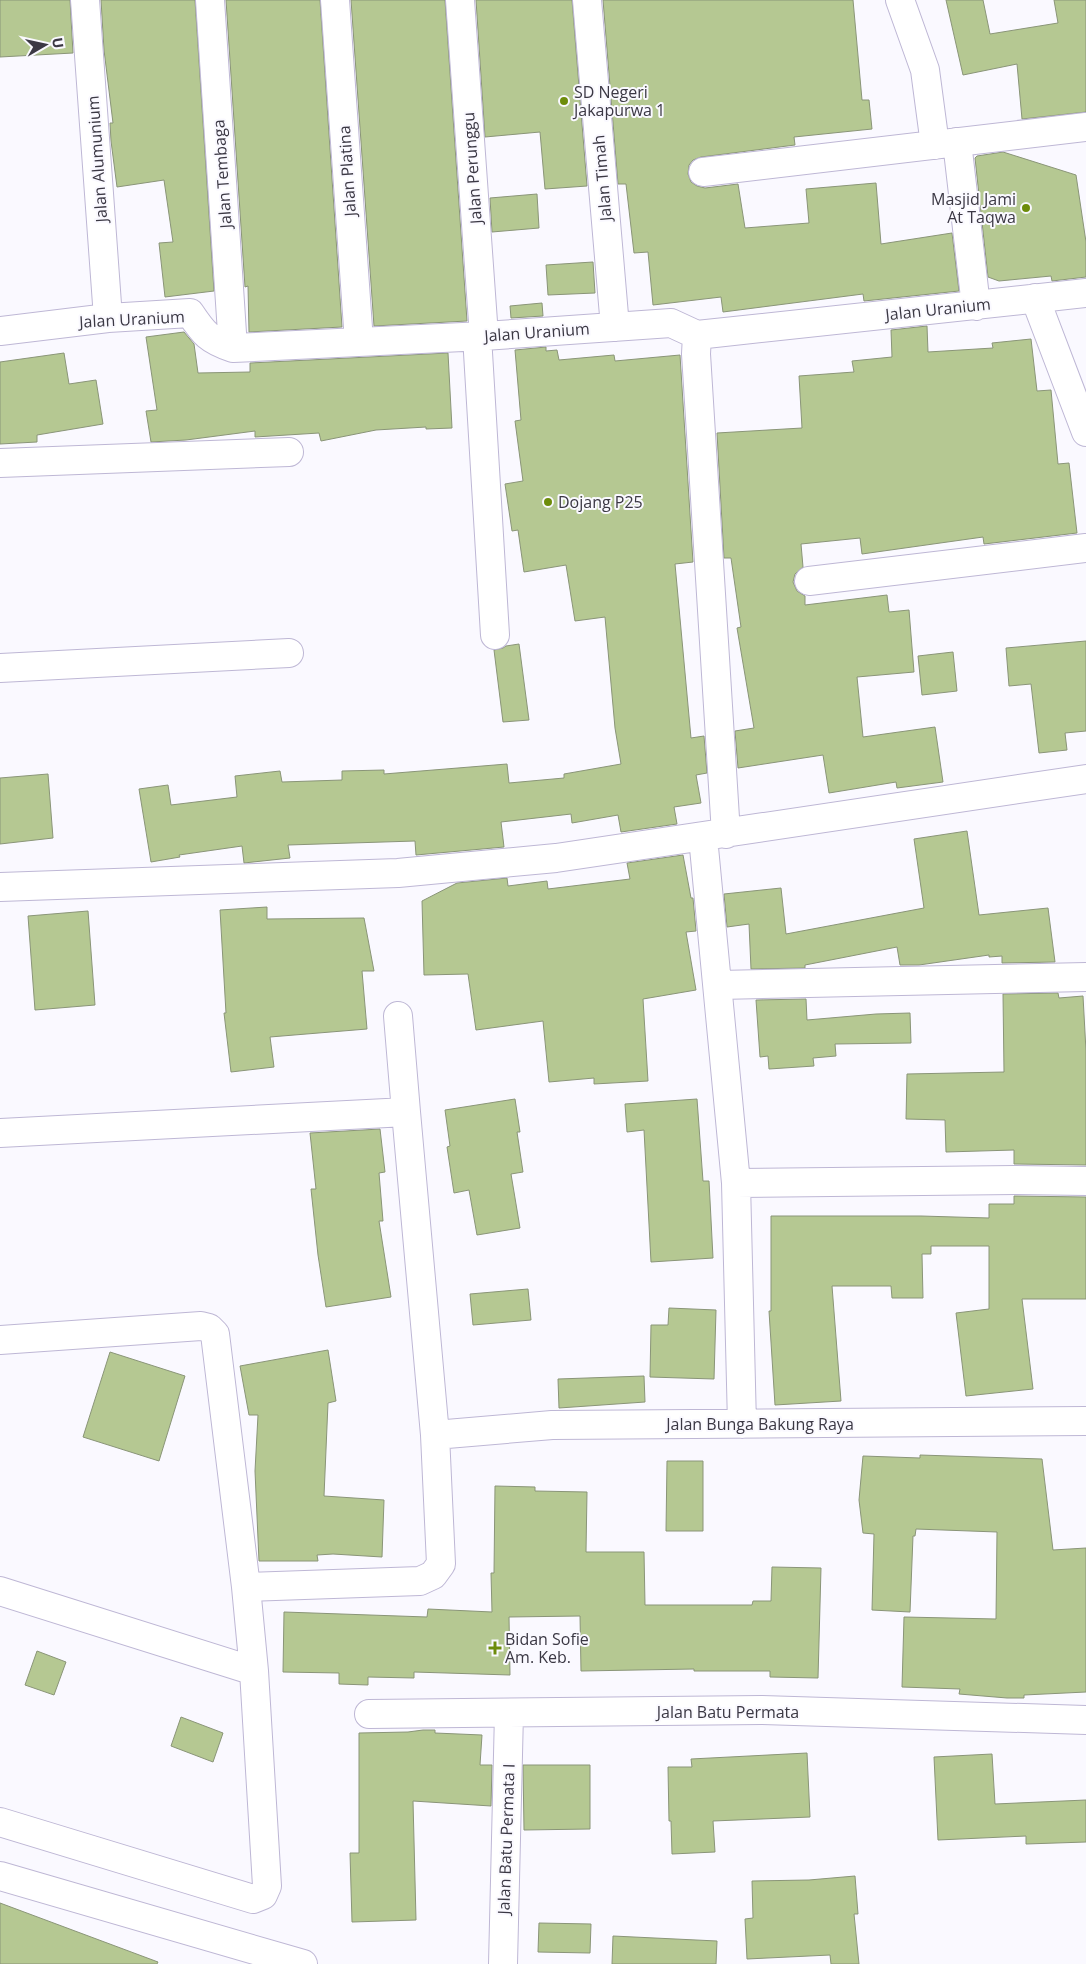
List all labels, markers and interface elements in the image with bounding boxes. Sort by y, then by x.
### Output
north arrow [20,20,70,70]
text: U [48,36,69,50]
place label: SD Negeri Jakapurwa 1 [572,81,665,121]
street label: Jalan Alumunium [82,95,113,225]
marker: SD Negeri Jakapurwa 1 [558,95,570,107]
street label: Jalan Perunggu [457,111,487,227]
street label: Jalan Tembaga [207,119,237,231]
street label: Jalan Platina [333,125,361,219]
street label: Jalan Timah [587,134,617,224]
place label: Masjid Jami At Taqwa [931,188,1016,228]
marker: Masjid Jami At Taqwa [1020,202,1032,214]
street label: Jalan Uranium [882,293,992,326]
street label: Jalan Uranium [77,305,185,333]
street label: Jalan Uranium [482,317,590,347]
place label: Dojang P25 [558,491,643,513]
marker: Dojang P25 [542,496,554,508]
street label: Jalan Bunga Bakung Raya [664,1413,854,1435]
place label: Bidan Sofie Am. Keb. [505,1628,589,1668]
marker: Bidan Sofie Am. Keb. [489,1642,501,1654]
street label: Jalan Batu Permata [655,1701,799,1723]
street label: Jalan Batu Permata I [492,1763,520,1917]

